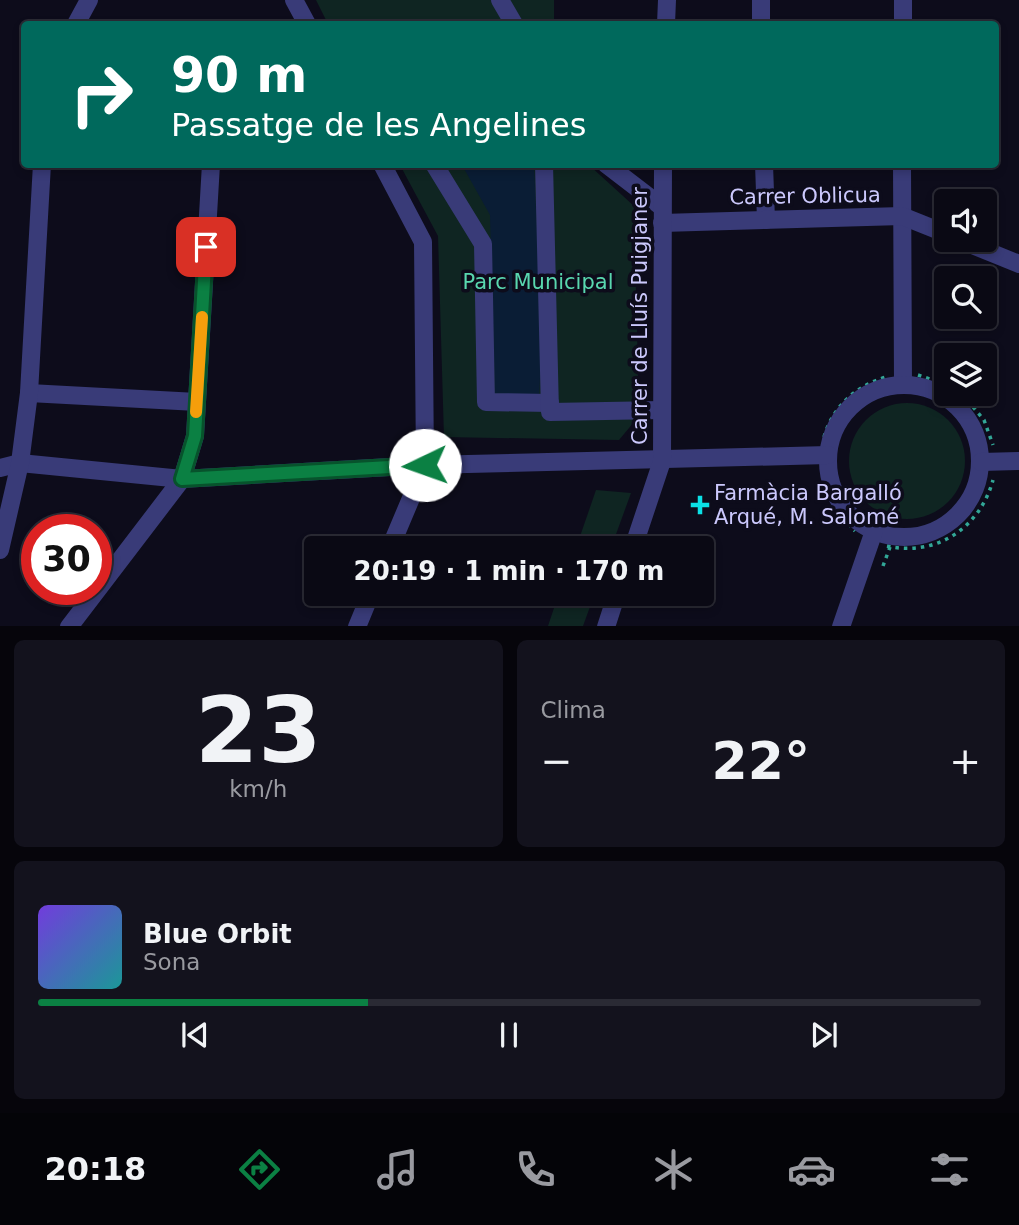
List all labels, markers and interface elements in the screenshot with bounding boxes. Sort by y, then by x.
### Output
text: 90 m [171,47,307,104]
icon: right [56,49,147,140]
text: Passatge de les Angelines [171,106,586,144]
street label: Carrer Oblicua [729,183,881,209]
street label: Carrer de Lluís Puigjaner [628,187,652,445]
map controls [934,189,997,406]
button: sound [934,189,997,252]
pin [176,217,236,277]
icon: arrive [187,228,225,266]
button: search [934,266,997,329]
park label: Parc Municipal [463,270,613,294]
button: layers [934,343,997,406]
position arrow [388,428,462,502]
place label: Farmàcia Bargalló Arqué, M. Salomé [714,481,902,529]
marker: Farmàcia Bargalló Arqué, M. Salomé [692,497,708,513]
speed limit sign: 30 [21,514,112,605]
text: 20:19 · 1 min · 170 m [354,556,664,586]
text: 23 [195,678,322,783]
text: Clima [541,697,606,723]
text: 22° [712,731,810,791]
text: − [541,739,572,783]
text: + [949,739,981,783]
text: km/h [229,776,287,802]
text: Blue Orbit [143,919,292,949]
text: Sona [143,949,200,975]
icon: previous [176,1016,214,1054]
icon: pause [490,1016,528,1054]
icon: next [805,1016,843,1054]
icon: directions [235,1145,284,1194]
icon: music [373,1145,422,1194]
icon: phone [511,1145,560,1194]
icon: climate [649,1145,698,1194]
icon: car [787,1145,836,1194]
icon: filters [925,1145,974,1194]
text: 20:18 [45,1150,146,1188]

